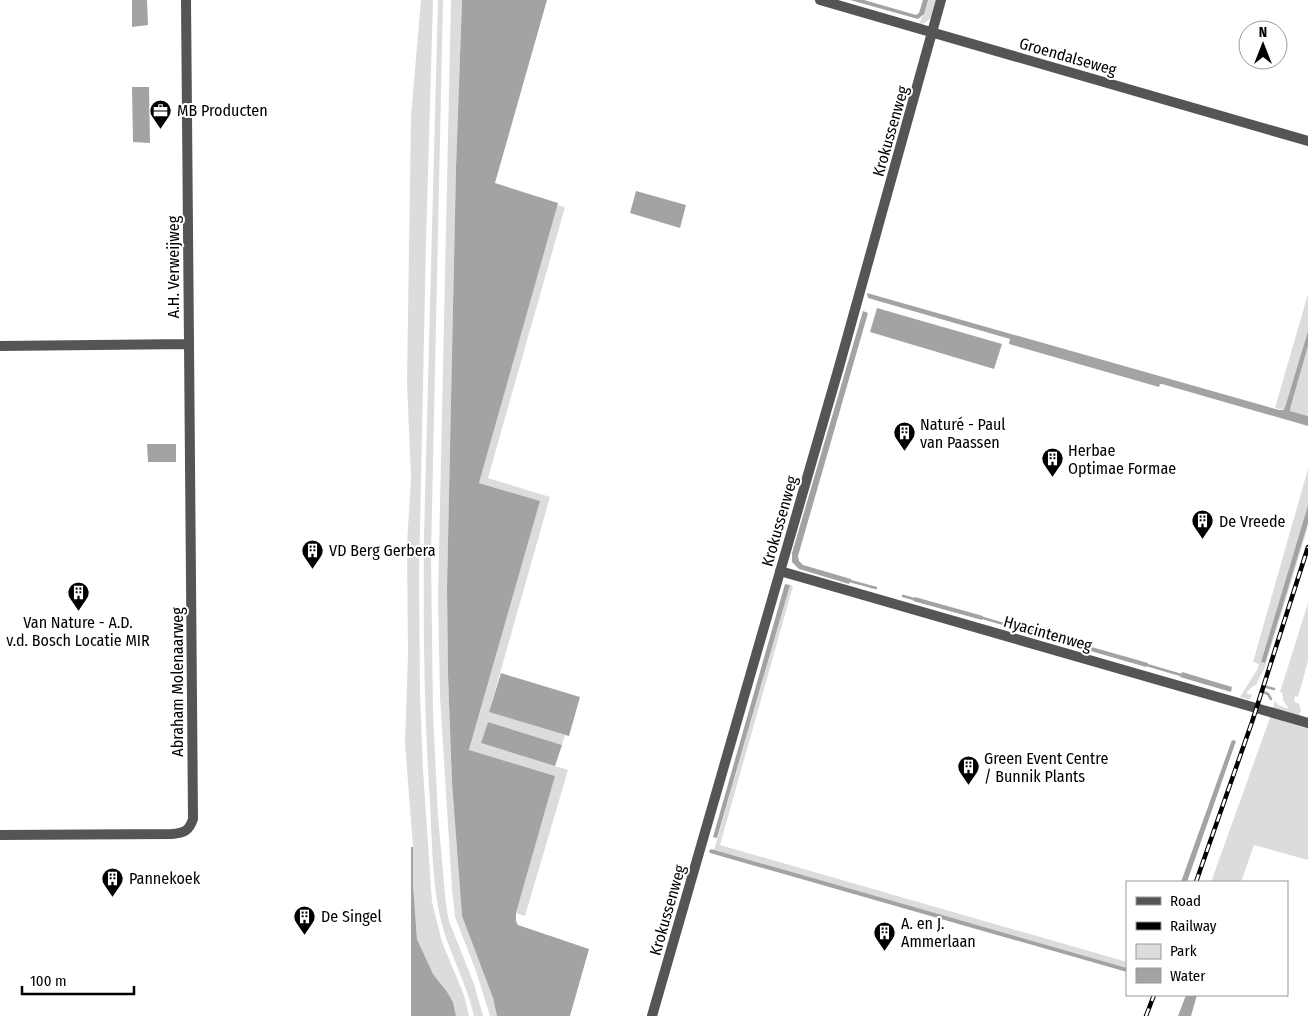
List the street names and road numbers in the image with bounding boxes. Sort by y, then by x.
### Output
street label: Groendalseweg [1017,34,1119,80]
street label: Krokussenweg [868,83,913,179]
street label: A.H. Verweijweg [164,215,183,318]
street label: Krokussenweg [757,473,802,569]
street label: Abraham Molenaarweg [168,607,187,757]
street label: Hyacintenweg [1002,612,1095,655]
street label: Krokussenweg [645,862,690,958]

